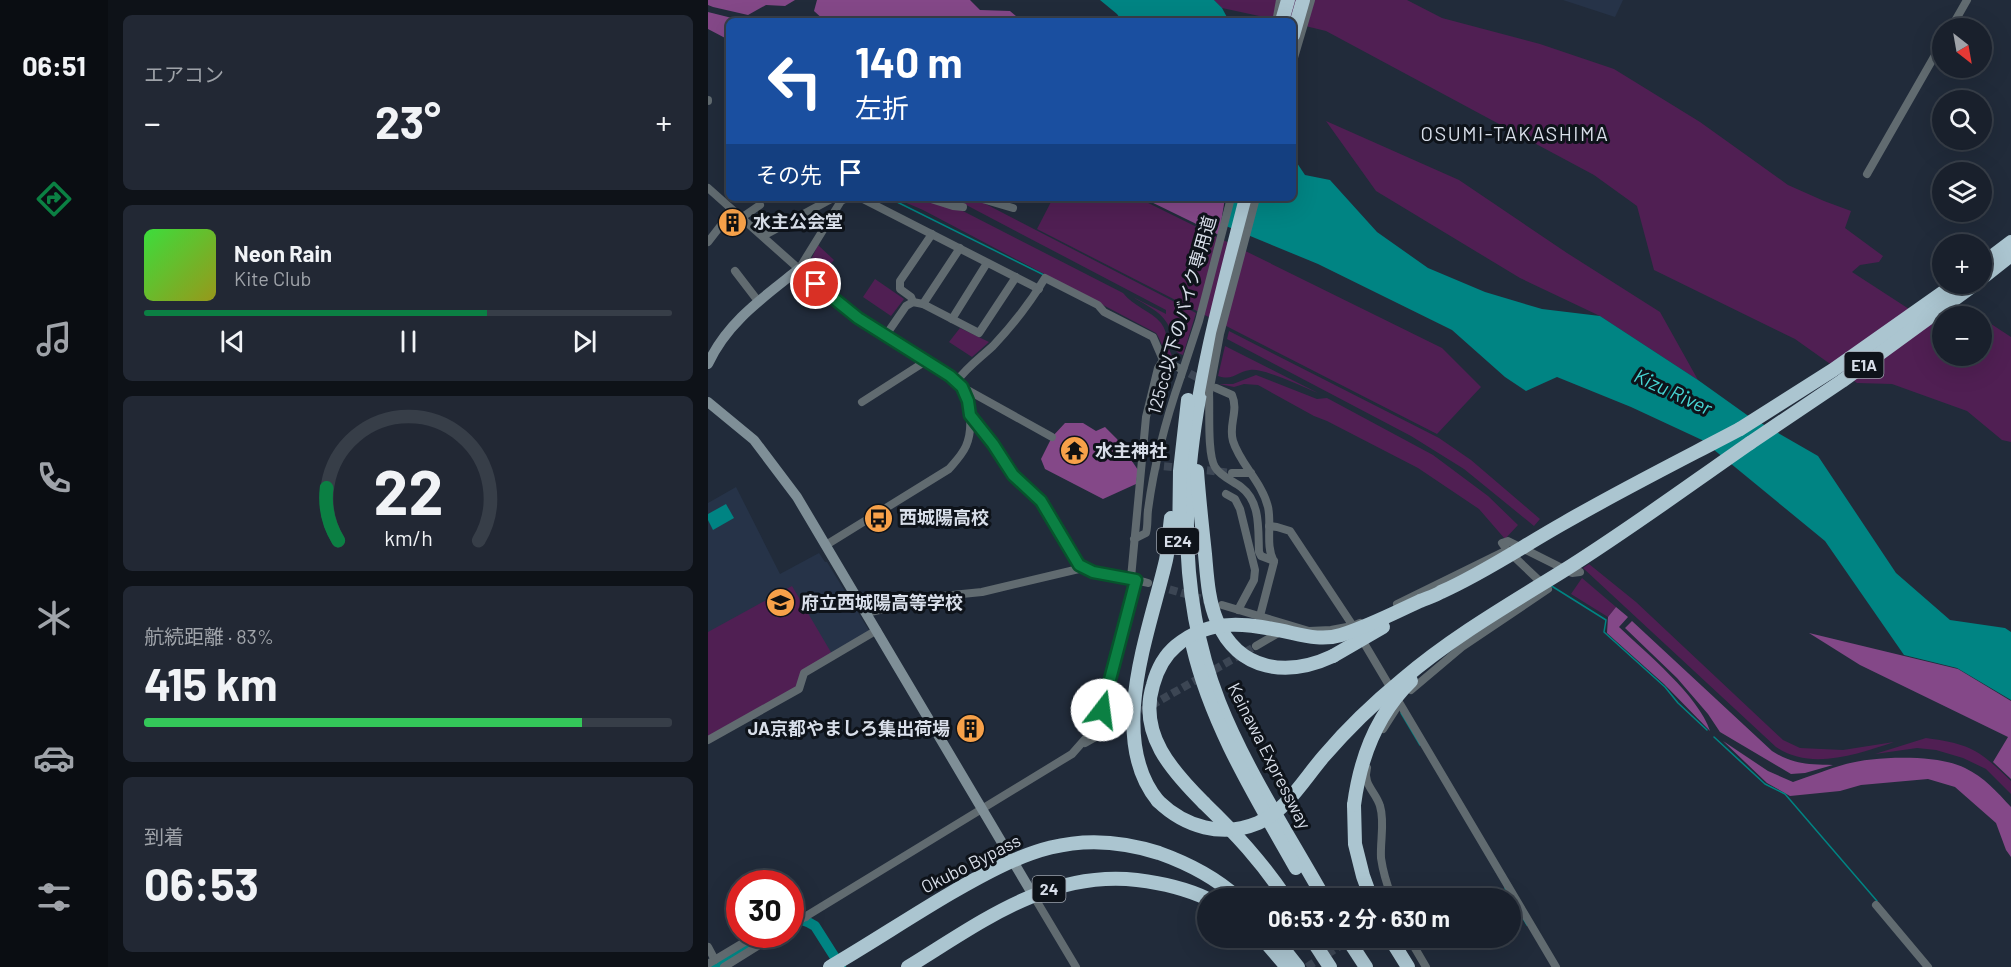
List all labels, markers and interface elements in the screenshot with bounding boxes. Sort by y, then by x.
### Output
north arrow [1932,18,1992,78]
map controls [1932,18,1992,366]
text: 140 m [855,36,963,86]
icon: left [756,42,834,120]
text: 06:51 [22,49,86,81]
text: エアコン [144,62,224,86]
button: search [1932,90,1992,150]
text: 左折 [855,91,909,123]
text: 23° [375,94,441,148]
text: − [144,102,161,142]
text: + [655,102,672,142]
district label: OSUMI-TAKASHIMA [1421,121,1609,145]
icon: arrive [834,156,867,189]
text: その先 [756,161,822,187]
button: layers [1932,162,1992,222]
icon: directions [33,178,75,220]
building icon: 水主公会堂 [716,206,748,238]
place label: 水主公会堂 [753,210,843,232]
street label: 125cc以下のバイク専用道 [1142,213,1220,417]
button: + [1932,234,1992,294]
text: Neon Rain [234,240,332,266]
pin [790,258,841,309]
text: Kite Club [234,266,311,290]
icon: arrive [799,267,832,300]
button: − [1932,306,1992,366]
icon: music [33,318,75,360]
icon: previous [216,325,249,358]
icon: pause [392,325,425,358]
icon: next [568,325,601,358]
road number: E1A [1844,352,1884,378]
water label: Kizu River [1631,363,1717,420]
temple icon: 水主神社 [1058,435,1090,467]
place label: 水主神社 [1095,439,1167,461]
text: 22 [373,453,443,527]
icon: phone [33,457,75,499]
bus stop icon: 西城陽高校 [862,502,894,534]
place label: 西城陽高校 [899,506,989,528]
text: km/h [384,525,432,550]
road number: E24 [1157,528,1199,554]
school or university icon: 府立西城陽高等学校 [764,587,796,619]
place label: 府立西城陽高等学校 [801,591,963,613]
icon: climate [33,597,75,639]
text: 航続距離 · 83% [144,624,274,648]
text: 415 km [144,656,278,710]
position arrow [1070,678,1134,742]
street label: Keinawa Expressway [1223,679,1316,832]
building icon: JA京都やましろ集出荷場 [955,713,987,745]
place label: JA京都やましろ集出荷場 [748,717,950,739]
icon: car [33,737,75,779]
text: 到着 [144,824,184,848]
street label: Okubo Bypass [917,829,1024,898]
text: 06:53 [144,856,259,910]
speed limit sign: 30 [726,870,804,948]
icon: filters [33,876,75,918]
road number: 24 [1032,876,1066,902]
text: 06:53 · 2 分 · 630 m [1268,905,1450,931]

